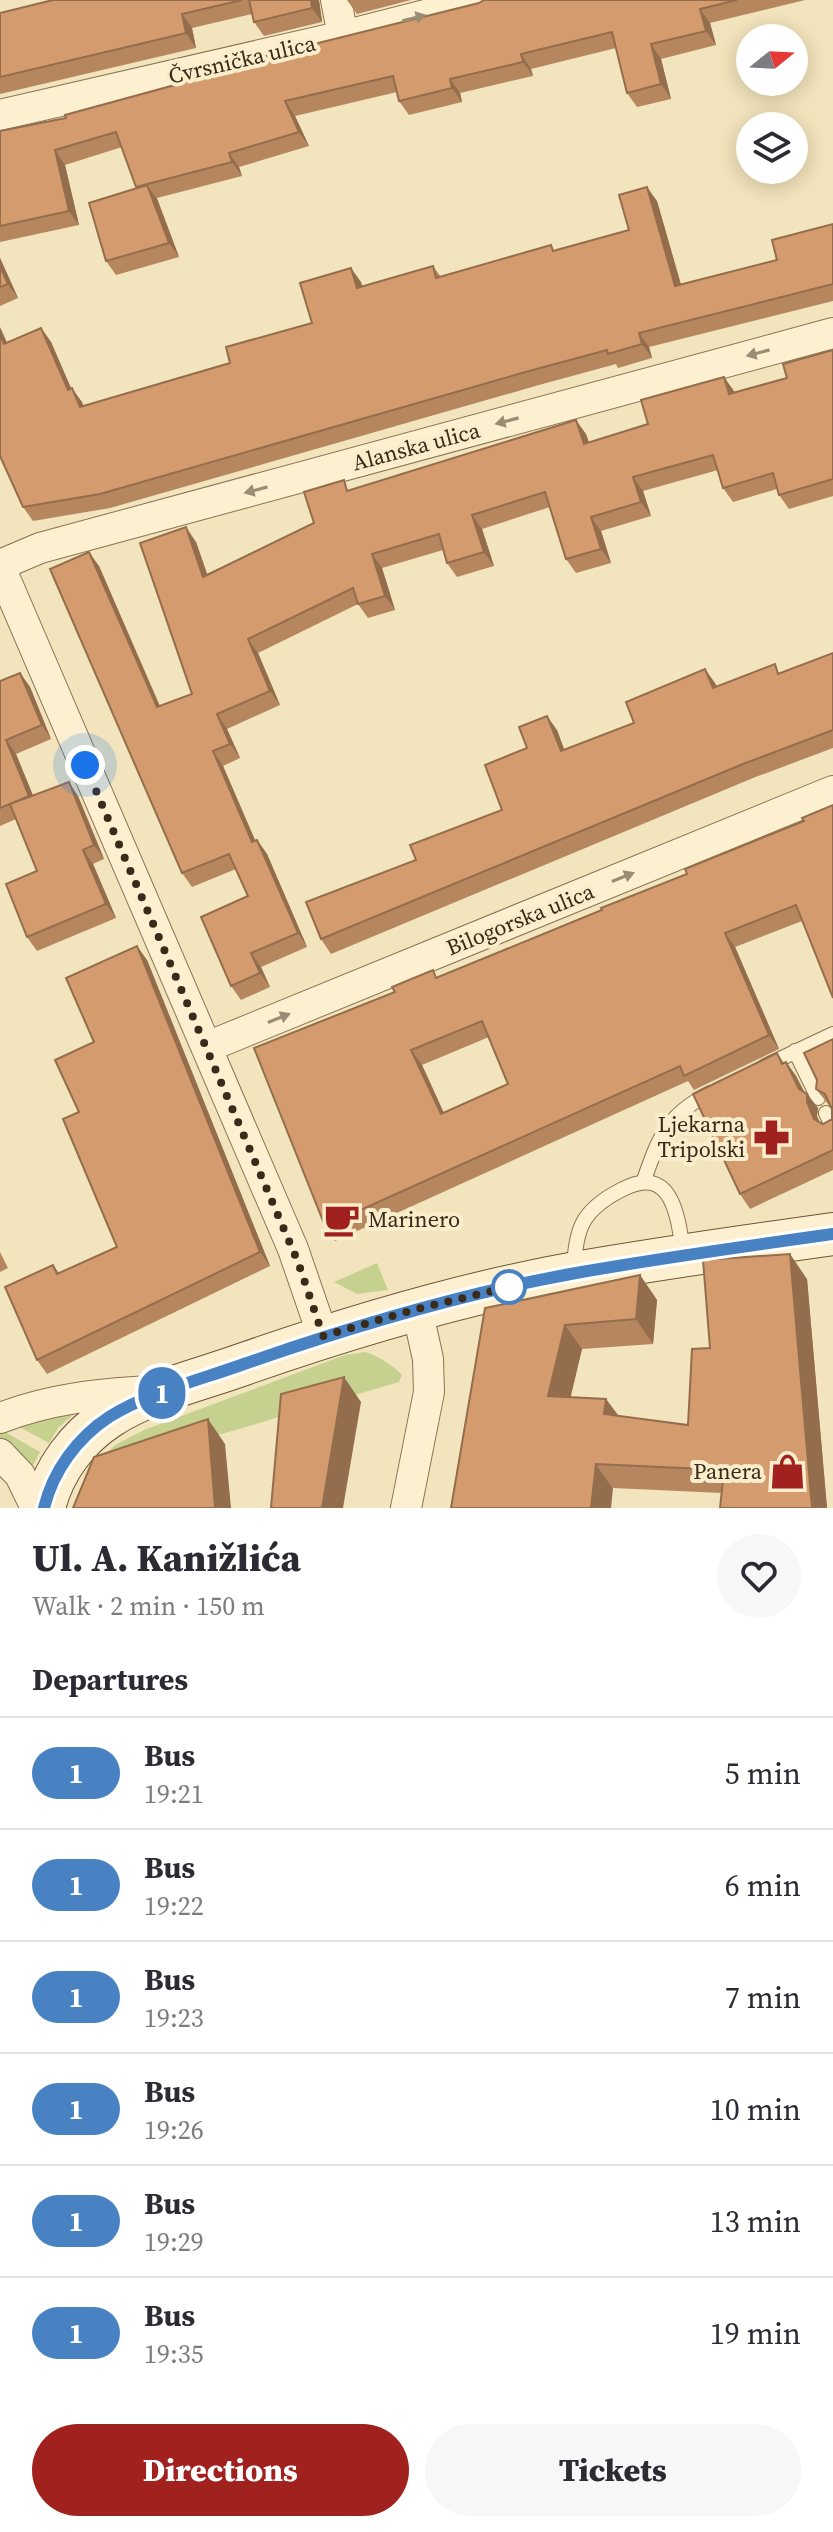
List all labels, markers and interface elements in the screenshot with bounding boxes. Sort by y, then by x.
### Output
one-way arrow [401,11,426,24]
north arrow [736,24,808,96]
map controls [736,24,808,184]
street label: Čvrsnička ulica [165,27,319,91]
button: layers [736,112,808,184]
one-way arrow [745,348,770,360]
street label: Alanska ulica [349,414,484,477]
one-way arrow [494,416,519,428]
one-way arrow [243,484,268,496]
your location [65,745,105,785]
one-way arrow [611,870,635,883]
street label: Bilogorska ulica [442,875,599,962]
one-way arrow [267,1011,291,1024]
place label: Ljekarna Tripolski [658,1109,746,1164]
pharmacy icon: Ljekarna Tripolski [752,1118,790,1156]
cafe icon: Marinero [323,1200,361,1238]
place label: Marinero [368,1204,460,1234]
unlabelled marker [492,1270,526,1304]
line badge: 1 [136,1367,188,1419]
text: 1 [154,1374,170,1412]
shop icon: Panera [769,1452,807,1490]
place label: Panera [693,1456,763,1486]
text: Ul. A. Kanižlića [32,1532,301,1584]
button: heart [717,1534,801,1618]
text: Walk · 2 min · 150 m [32,1588,265,1624]
text: Departures [32,1659,188,1700]
text: Bus [144,1735,195,1776]
text: 5 min [725,1753,801,1794]
text: 1 [68,1754,84,1792]
text: 19:21 [144,1776,204,1812]
text: Bus [144,1847,195,1888]
text: 6 min [725,1865,801,1906]
text: 1 [68,1866,84,1904]
text: 19:22 [144,1888,204,1924]
text: Bus [144,1959,195,2000]
text: 7 min [725,1977,801,2018]
text: 1 [68,1978,84,2016]
text: 19:23 [144,2000,204,2036]
text: Bus [144,2071,195,2112]
text: 10 min [710,2089,801,2130]
text: 1 [68,2090,84,2128]
text: 19:26 [144,2112,204,2148]
text: Bus [144,2183,195,2224]
text: 13 min [710,2201,801,2242]
text: 1 [68,2202,84,2240]
text: 19:29 [144,2224,204,2260]
text: Bus [144,2295,195,2336]
text: 19 min [710,2313,801,2354]
text: 1 [68,2314,84,2352]
text: 19:35 [144,2336,204,2372]
button: Directions [32,2424,409,2516]
button: Tickets [425,2424,801,2516]

